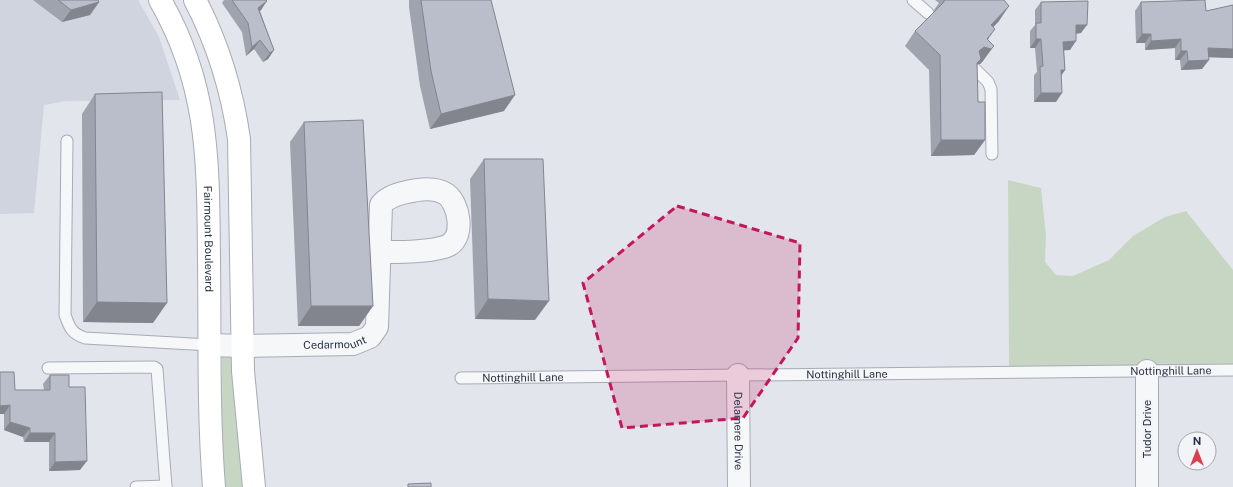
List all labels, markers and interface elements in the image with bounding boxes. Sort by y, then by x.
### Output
street label: Fairmount Boulevard [202,185,215,292]
street label: Cedarmount [303,333,368,351]
street label: Nottinghill Lane [1130,364,1212,377]
street label: Nottinghill Lane [806,368,888,380]
street label: Nottinghill Lane [482,371,564,384]
street label: Delamere Drive [732,392,745,470]
street label: Tudor Drive [1141,400,1153,458]
north arrow [1177,431,1217,471]
text: N [1193,435,1201,447]

